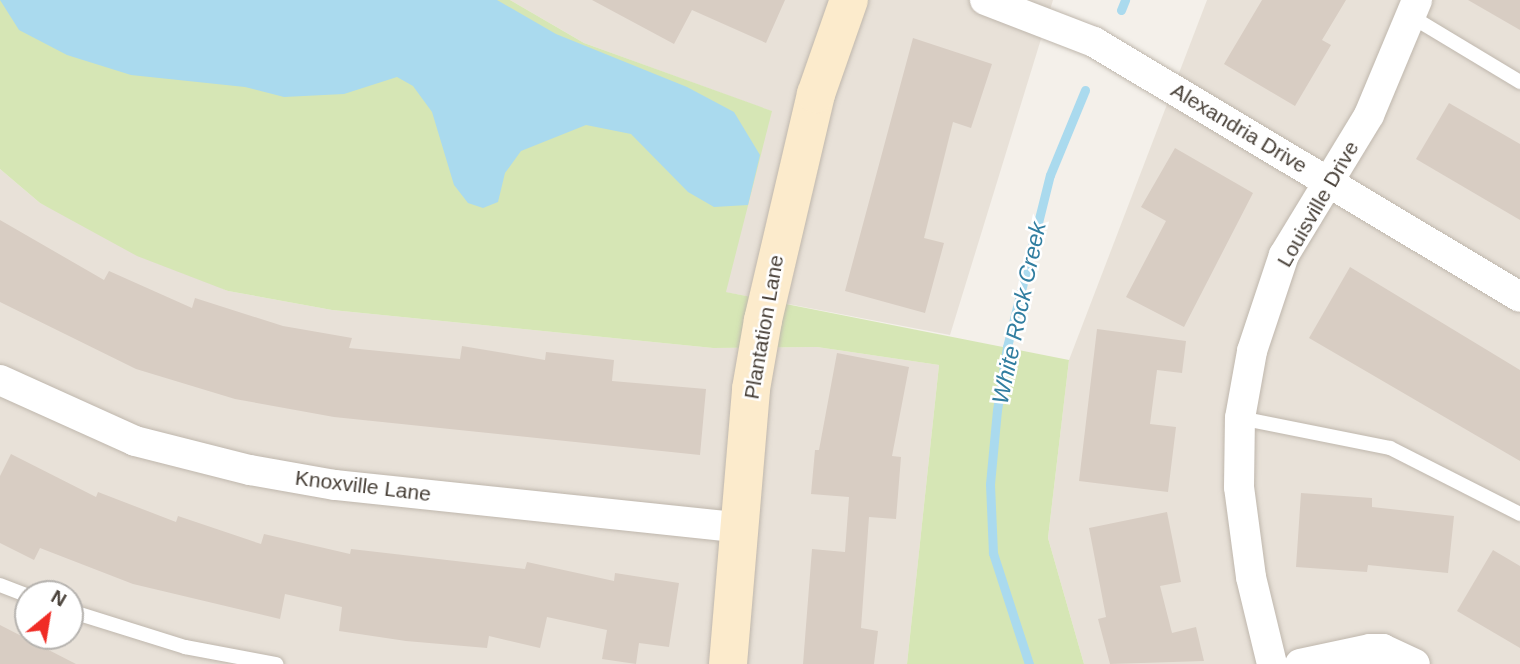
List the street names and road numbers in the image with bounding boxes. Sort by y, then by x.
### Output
street label: Alexandria Drive [1166,78,1312,178]
street label: Louisville Drive [1272,137,1364,271]
street label: Plantation Lane [739,253,789,401]
street label: Knoxville Lane [294,465,432,507]

